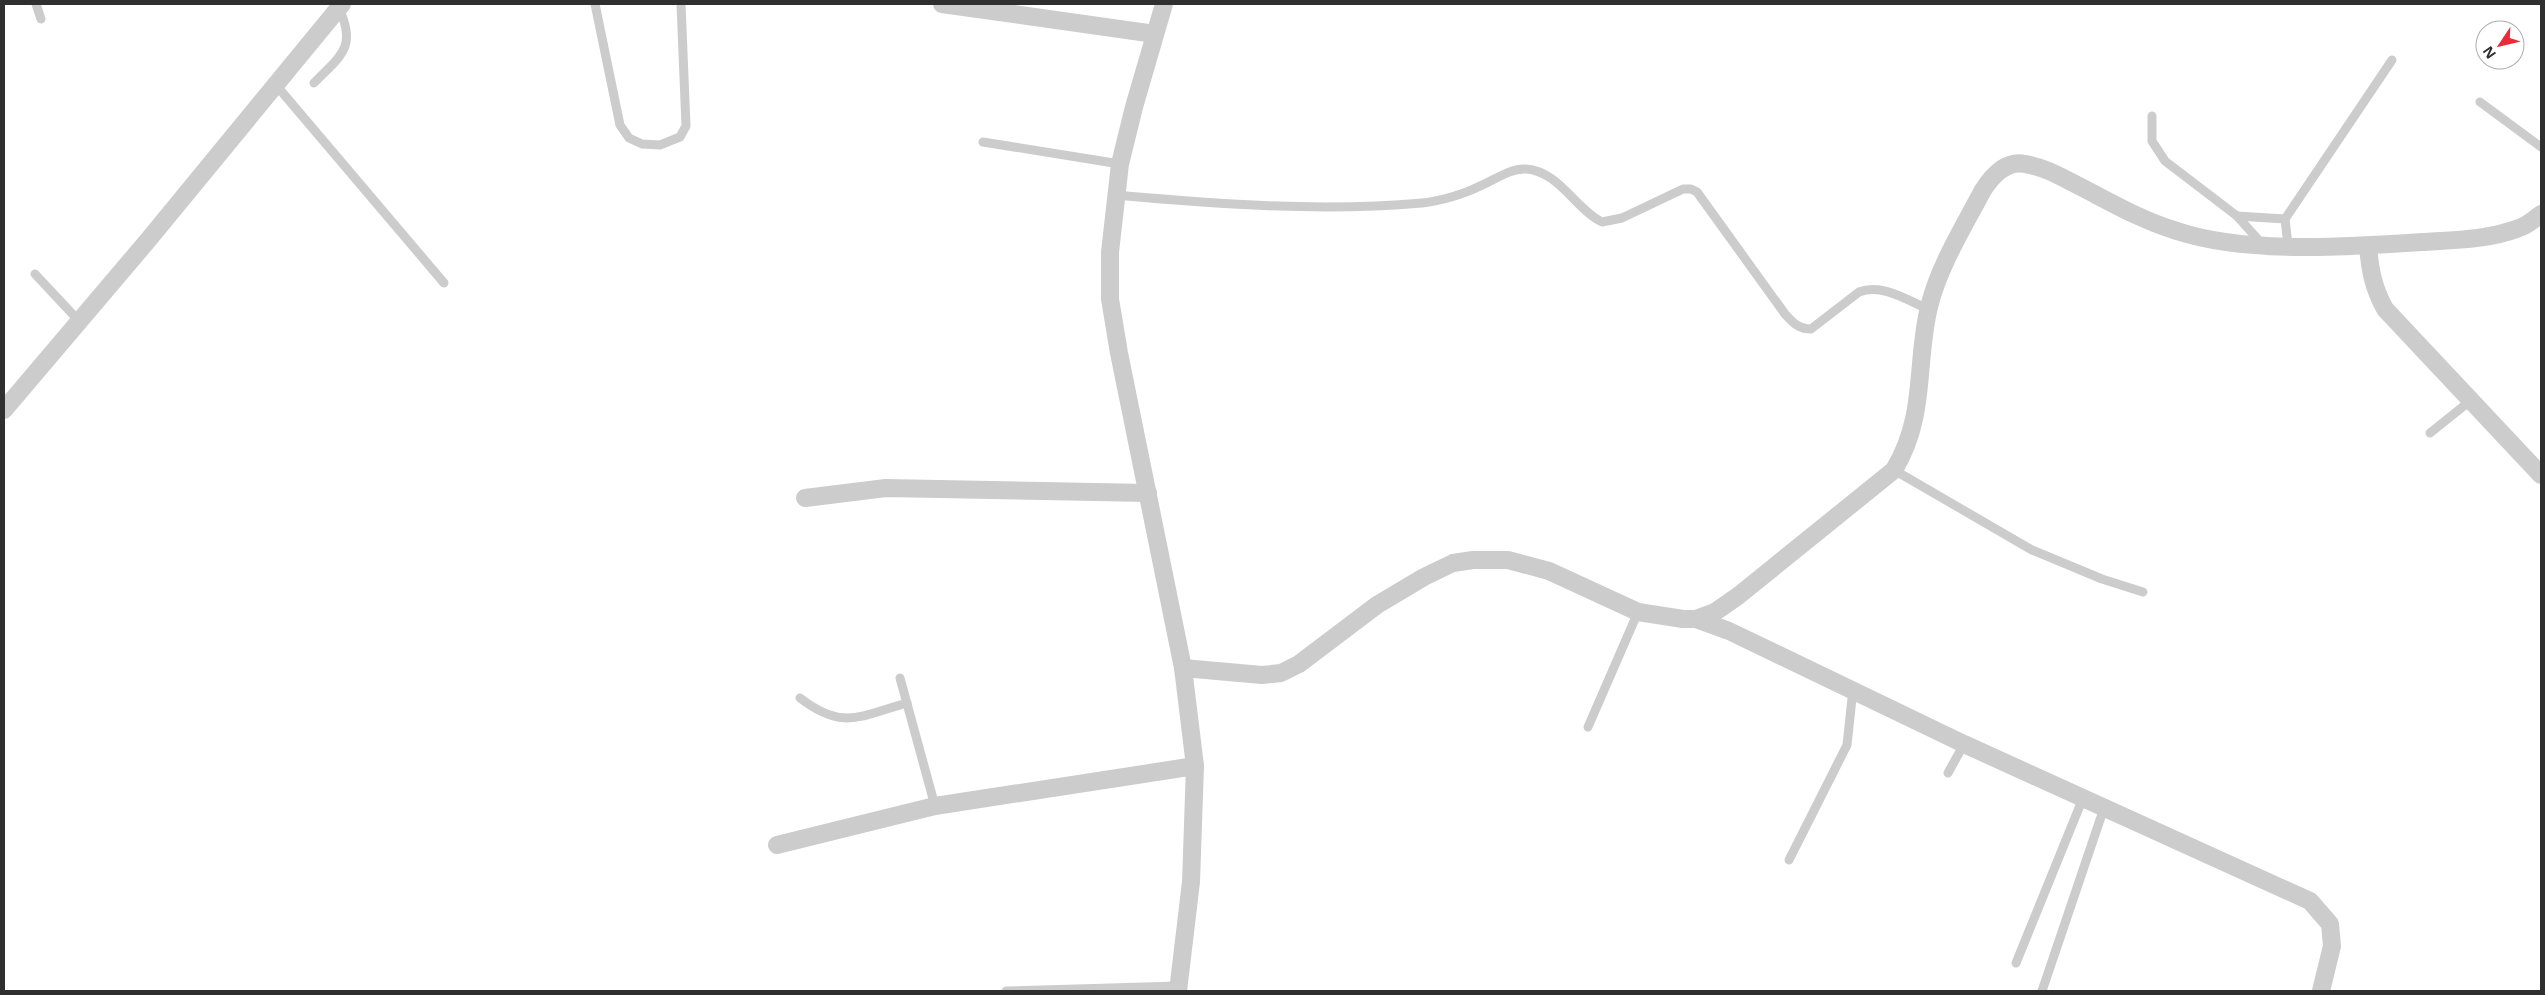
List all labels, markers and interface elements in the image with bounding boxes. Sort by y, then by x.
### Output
north arrow [2475,20,2525,70]
text: N [2478,43,2500,63]

